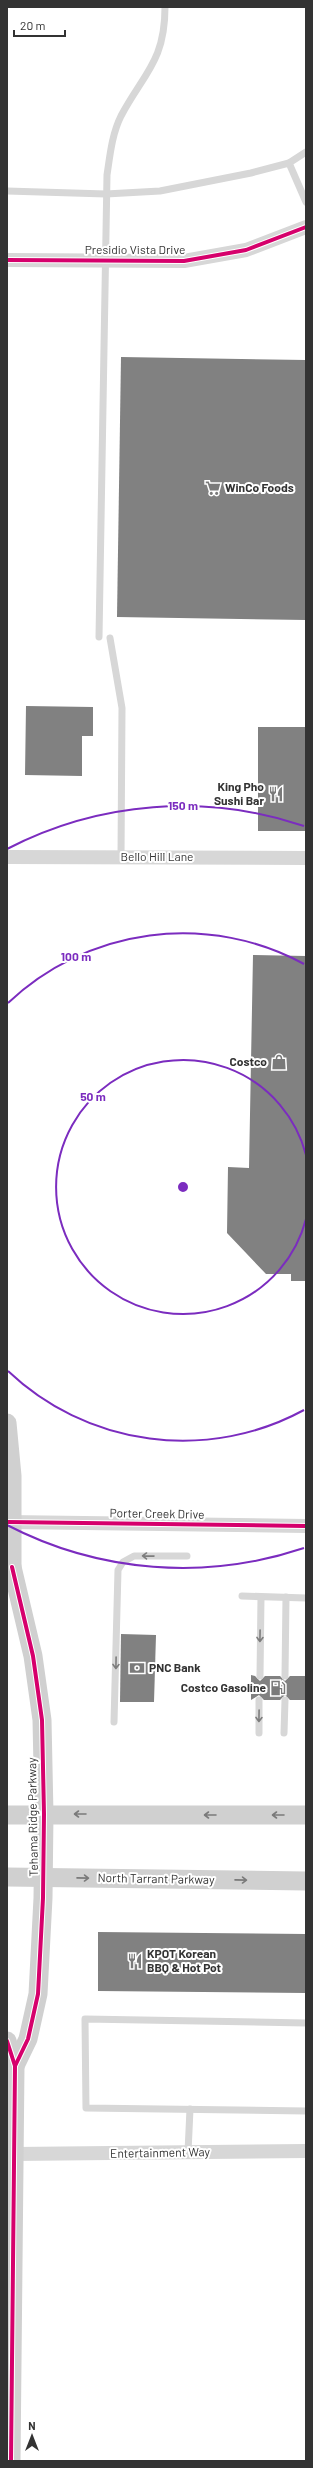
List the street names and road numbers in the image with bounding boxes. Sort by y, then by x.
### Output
street label: Presidio Vista Drive [85,242,185,256]
street label: Bello Hill Lane [121,849,193,863]
street label: Porter Creek Drive [109,1505,205,1521]
street label: Tehama Ridge Parkway [24,1757,40,1877]
street label: North Tarrant Parkway [97,1870,215,1886]
street label: Entertainment Way [110,2144,211,2160]

